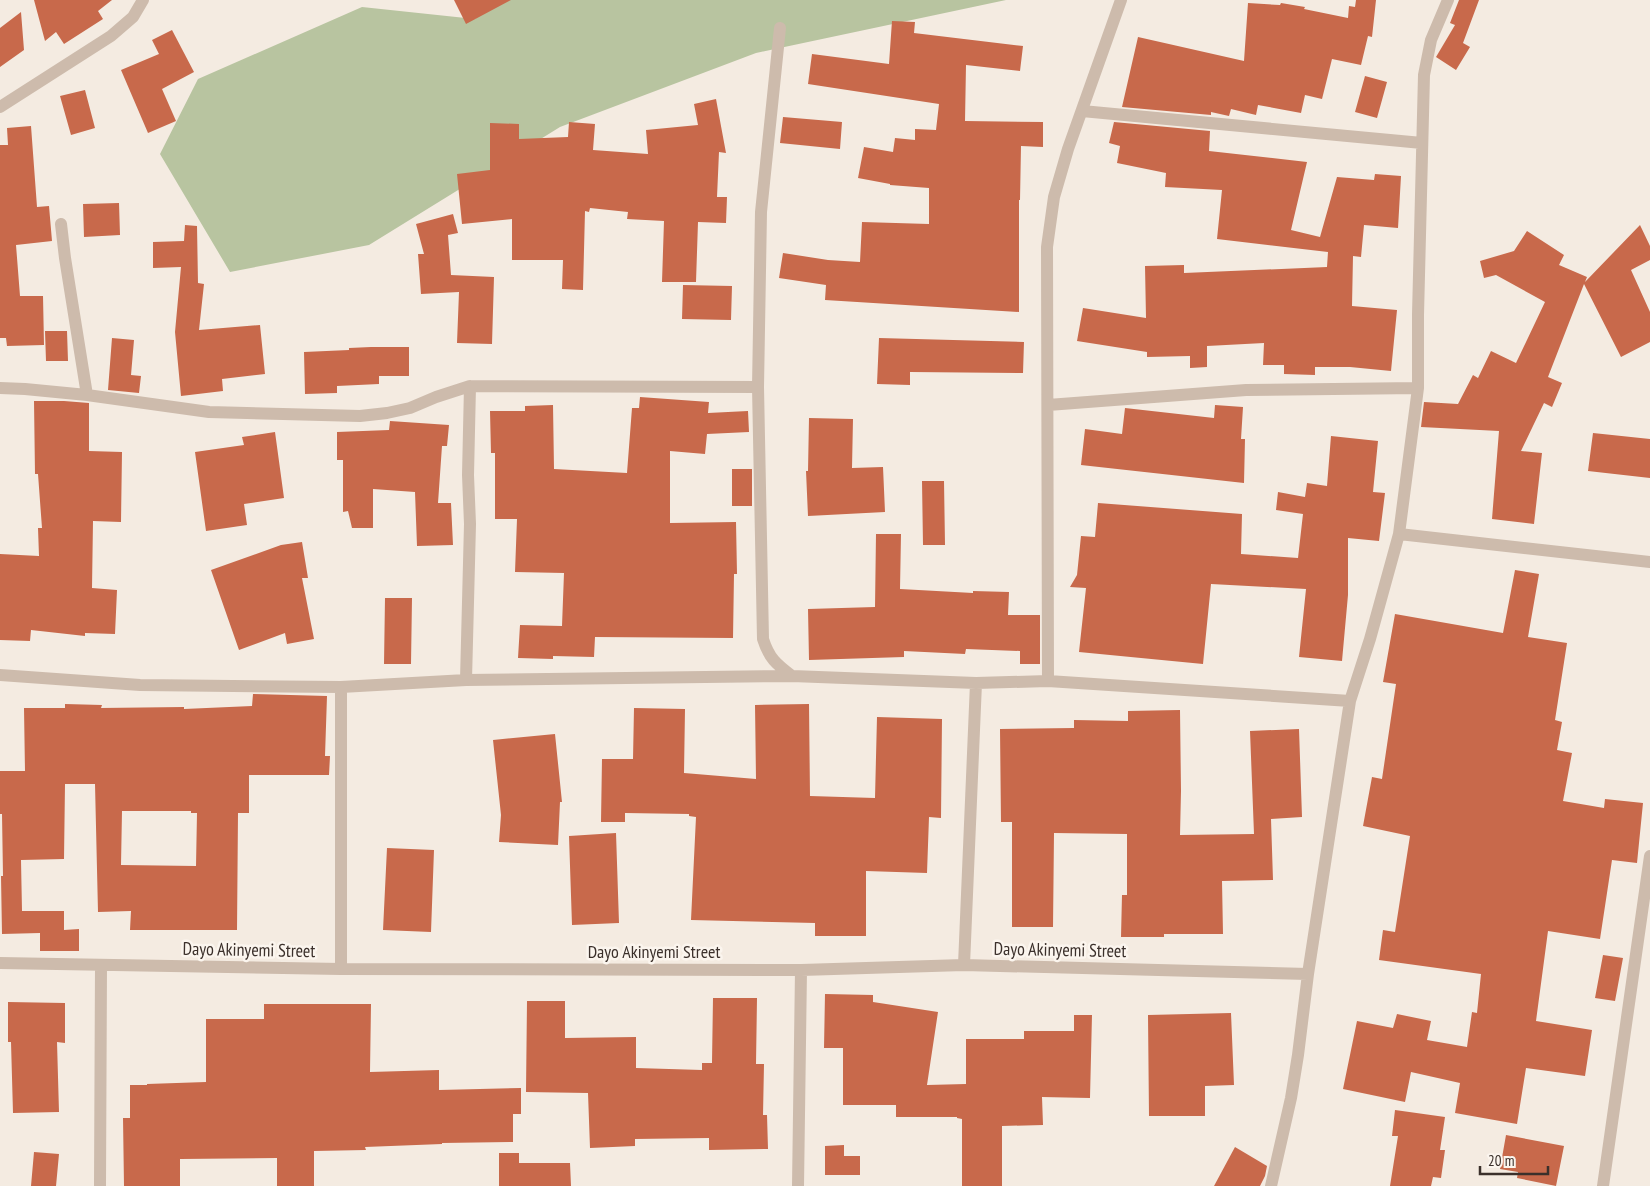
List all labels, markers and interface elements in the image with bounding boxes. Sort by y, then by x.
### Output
street label: Dayo Akinyemi Street [182,937,316,962]
street label: Dayo Akinyemi Street [993,937,1127,962]
street label: Dayo Akinyemi Street [588,940,720,963]
scale bar [1480,1144,1548,1176]
text: 20 m [1488,1151,1514,1170]

